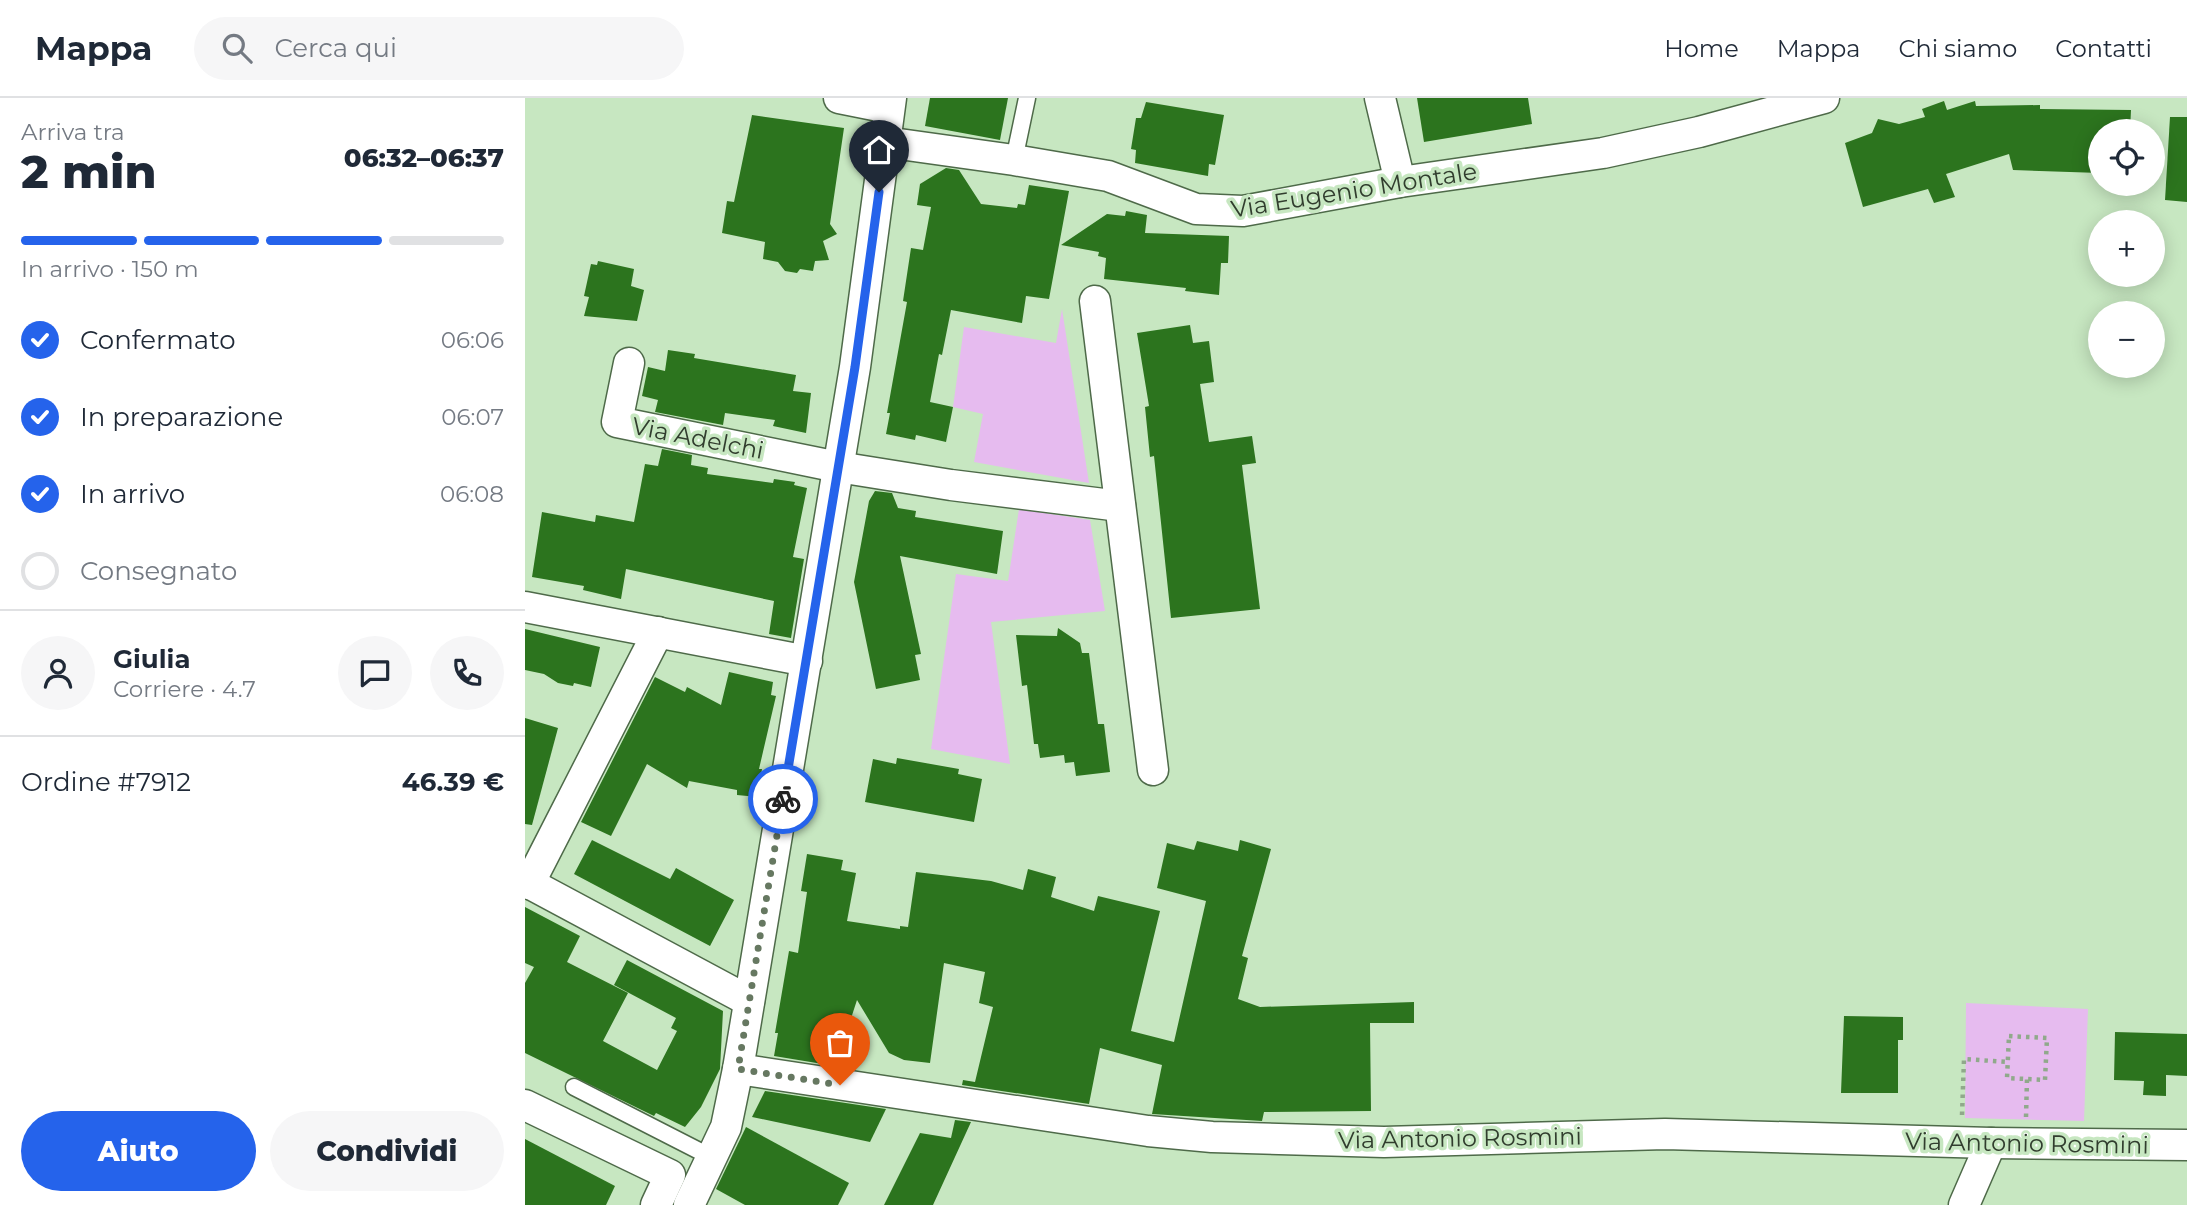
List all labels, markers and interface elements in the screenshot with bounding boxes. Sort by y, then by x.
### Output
search box [194,17,684,80]
text: Mappa [35,28,152,68]
icon: search [218,29,256,67]
text: Cerca qui [274,32,397,64]
text: Home [1664,34,1739,63]
text: Mappa [1777,34,1860,63]
text: Chi siamo [1898,34,2017,63]
text: Contatti [2055,34,2152,63]
text: Arriva tra [21,118,125,146]
map controls [2088,119,2165,378]
button: locate [2088,119,2165,196]
pin [849,120,909,192]
icon: home [860,131,898,169]
text: 06:32–06:37 [344,142,504,174]
text: 2 min [21,143,156,200]
street label: Via Eugenio Montale [1229,156,1479,224]
button: + [2088,210,2165,287]
text: In arrivo · 150 m [21,255,199,283]
button: − [2088,301,2165,378]
icon: check [21,321,59,359]
text: Confermato [80,324,236,356]
text: 06:06 [441,326,504,354]
icon: check [21,398,59,436]
text: In preparazione [80,401,283,433]
text: 06:07 [441,403,504,431]
street label: Via Adelchi [630,411,766,465]
icon: check [21,475,59,513]
text: In arrivo [80,478,185,510]
text: 06:08 [440,480,504,508]
text: Consegnato [80,555,237,587]
button: person [21,636,95,710]
button: chat [338,636,412,710]
button: phone [430,636,504,710]
text: Giulia [113,643,190,675]
text: Corriere · 4.7 [113,675,256,703]
courier [748,764,818,834]
text: Ordine #7912 [21,766,191,798]
text: 46.39 € [402,766,504,798]
icon: bike [764,780,802,818]
pin [810,1013,870,1085]
icon: bag [821,1024,859,1062]
button: Aiuto [21,1111,256,1191]
button: Condividi [270,1111,504,1191]
street label: Via Antonio Rosmini [1338,1121,1582,1155]
street label: Via Antonio Rosmini [1905,1126,2149,1160]

